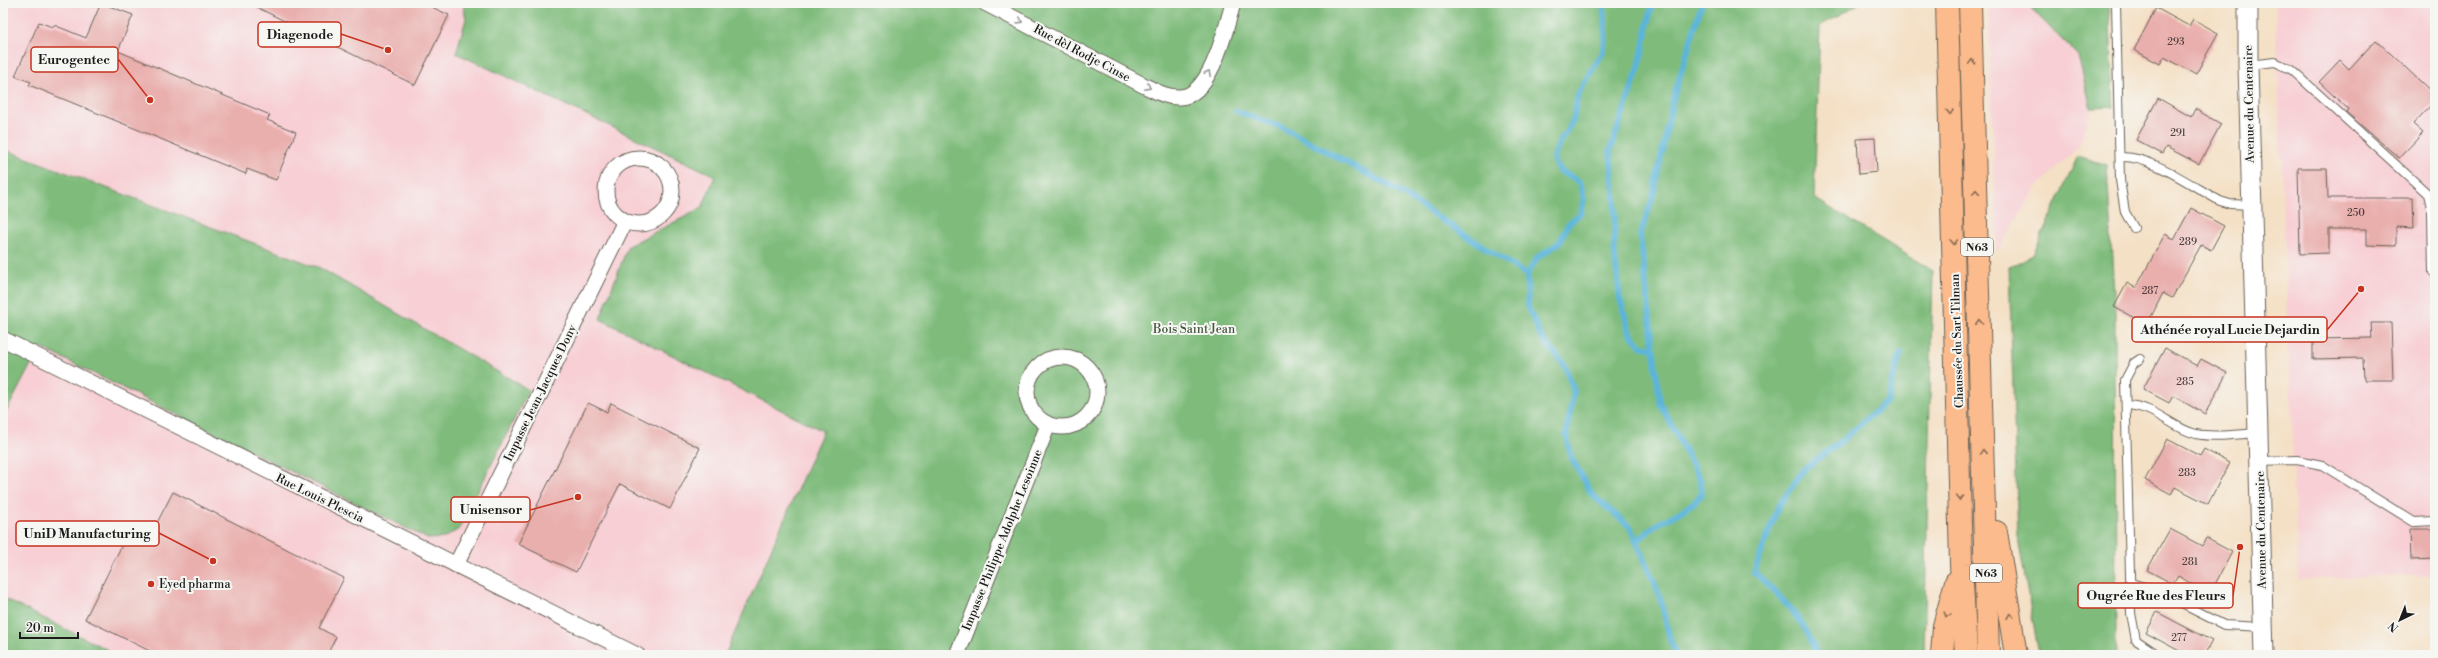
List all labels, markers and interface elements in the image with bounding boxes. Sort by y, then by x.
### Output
one-way arrow [1016,16,1023,23]
callout: Diagenode [258,22,341,47]
street label: Rue dèl Rodje Cinse [1031,22,1133,85]
text: Diagenode [267,27,333,43]
house number: 293 [2167,36,2185,48]
street label: Avenue du Centenaire [2241,45,2258,164]
callout: Eurogentec [31,47,118,72]
text: Eurogentec [38,52,110,68]
one-way arrow [1968,59,1976,65]
one-way arrow [1203,70,1211,77]
one-way arrow [1144,82,1151,90]
one-way arrow [1946,109,1954,115]
house number: 291 [2170,127,2187,139]
one-way arrow [1971,189,1980,195]
house number: 250 [2347,207,2365,219]
house number: 289 [2179,236,2197,248]
road number: N63 [1961,238,1993,256]
one-way arrow [1950,239,1958,245]
street label: Chaussée du Sart Tilman [1948,274,1967,408]
house number: 287 [2142,285,2158,297]
callout: Athénée royal Lucie Dejardin [2132,317,2327,342]
one-way arrow [1975,319,1983,325]
street label: Impasse Jean-Jacques Dony [501,322,580,464]
park label: Bois Saint Jean [1152,322,1235,337]
text: Athénée royal Lucie Dejardin [2139,322,2320,338]
house number: 285 [2176,376,2194,388]
street label: Impasse Philippe Adolphe Lesoinne [959,447,1046,633]
one-way arrow [1979,449,1987,455]
house number: 283 [2178,467,2196,479]
street label: Rue Louis Plescia [273,471,367,527]
street label: Avenue du Centenaire [2253,471,2270,590]
one-way arrow [1956,495,1964,501]
callout: Unisensor [451,497,530,522]
text: Unisensor [460,502,523,518]
callout: UniD Manufacturing [16,521,159,546]
text: UniD Manufacturing [24,526,151,542]
house number: 281 [2182,556,2199,568]
road number: N63 [1970,564,2002,582]
place label: Eyed pharma [159,577,231,592]
marker: Eyed pharma [146,579,156,589]
callout: Ougrée Rue des Fleurs [2078,583,2233,608]
text: Ougrée Rue des Fleurs [2086,588,2226,604]
north arrow [2380,600,2420,640]
one-way arrow [1943,611,1952,618]
one-way arrow [2006,613,2015,620]
scale bar [20,614,78,640]
text: N [2386,618,2402,635]
text: 20 m [26,621,54,636]
house number: 277 [2171,632,2187,644]

